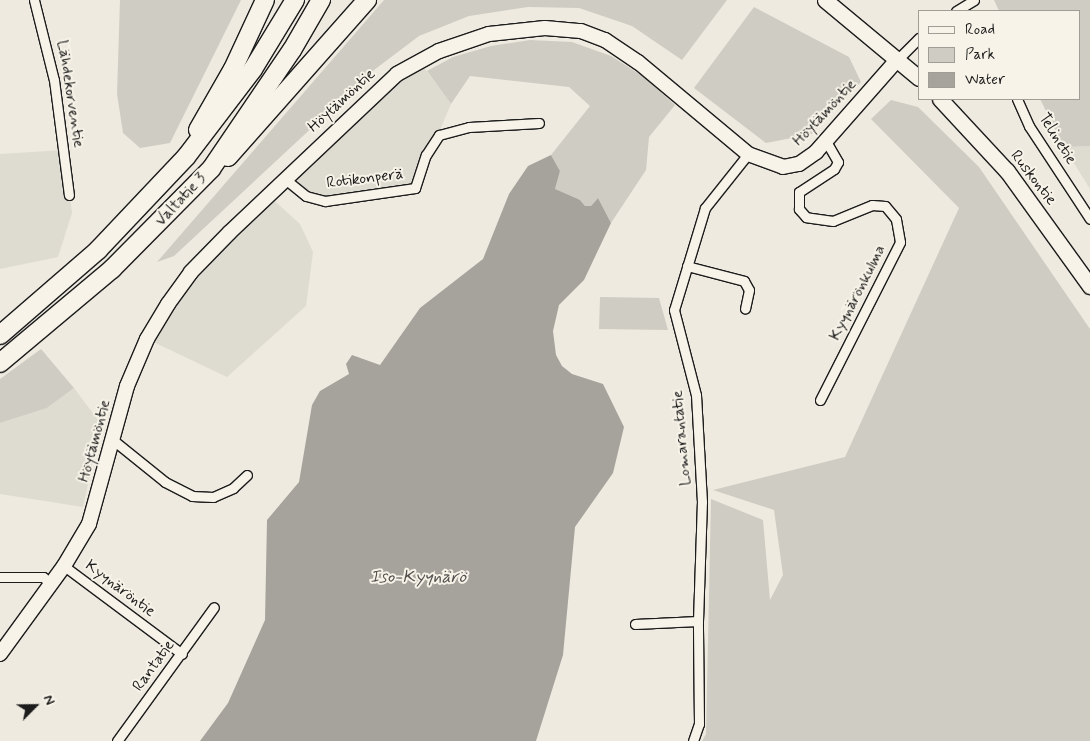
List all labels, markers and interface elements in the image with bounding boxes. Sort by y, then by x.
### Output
legend [918,10,1080,100]
text: Road [965,20,995,40]
street label: Lähdekorventie [52,39,88,149]
text: Park [965,45,995,65]
street label: Höytämöntie [304,65,380,137]
text: Water [965,70,1005,90]
street label: Höytämöntie [789,75,861,151]
street label: Telinetie [1034,110,1080,168]
street label: Ruskontie [1006,147,1060,209]
street label: Rotikonperä [325,165,405,193]
street label: Valtatie 3 [152,169,210,231]
street label: Kyynärönkulma [826,242,890,344]
street label: Lomarantatie [668,389,696,487]
street label: Höytämöntie [75,398,115,484]
street label: Kyynäröntie [81,556,159,622]
water label: Iso-Kyynärö [370,566,466,588]
street label: Rantatie [129,636,179,696]
north arrow [10,681,60,731]
text: N [39,692,59,708]

